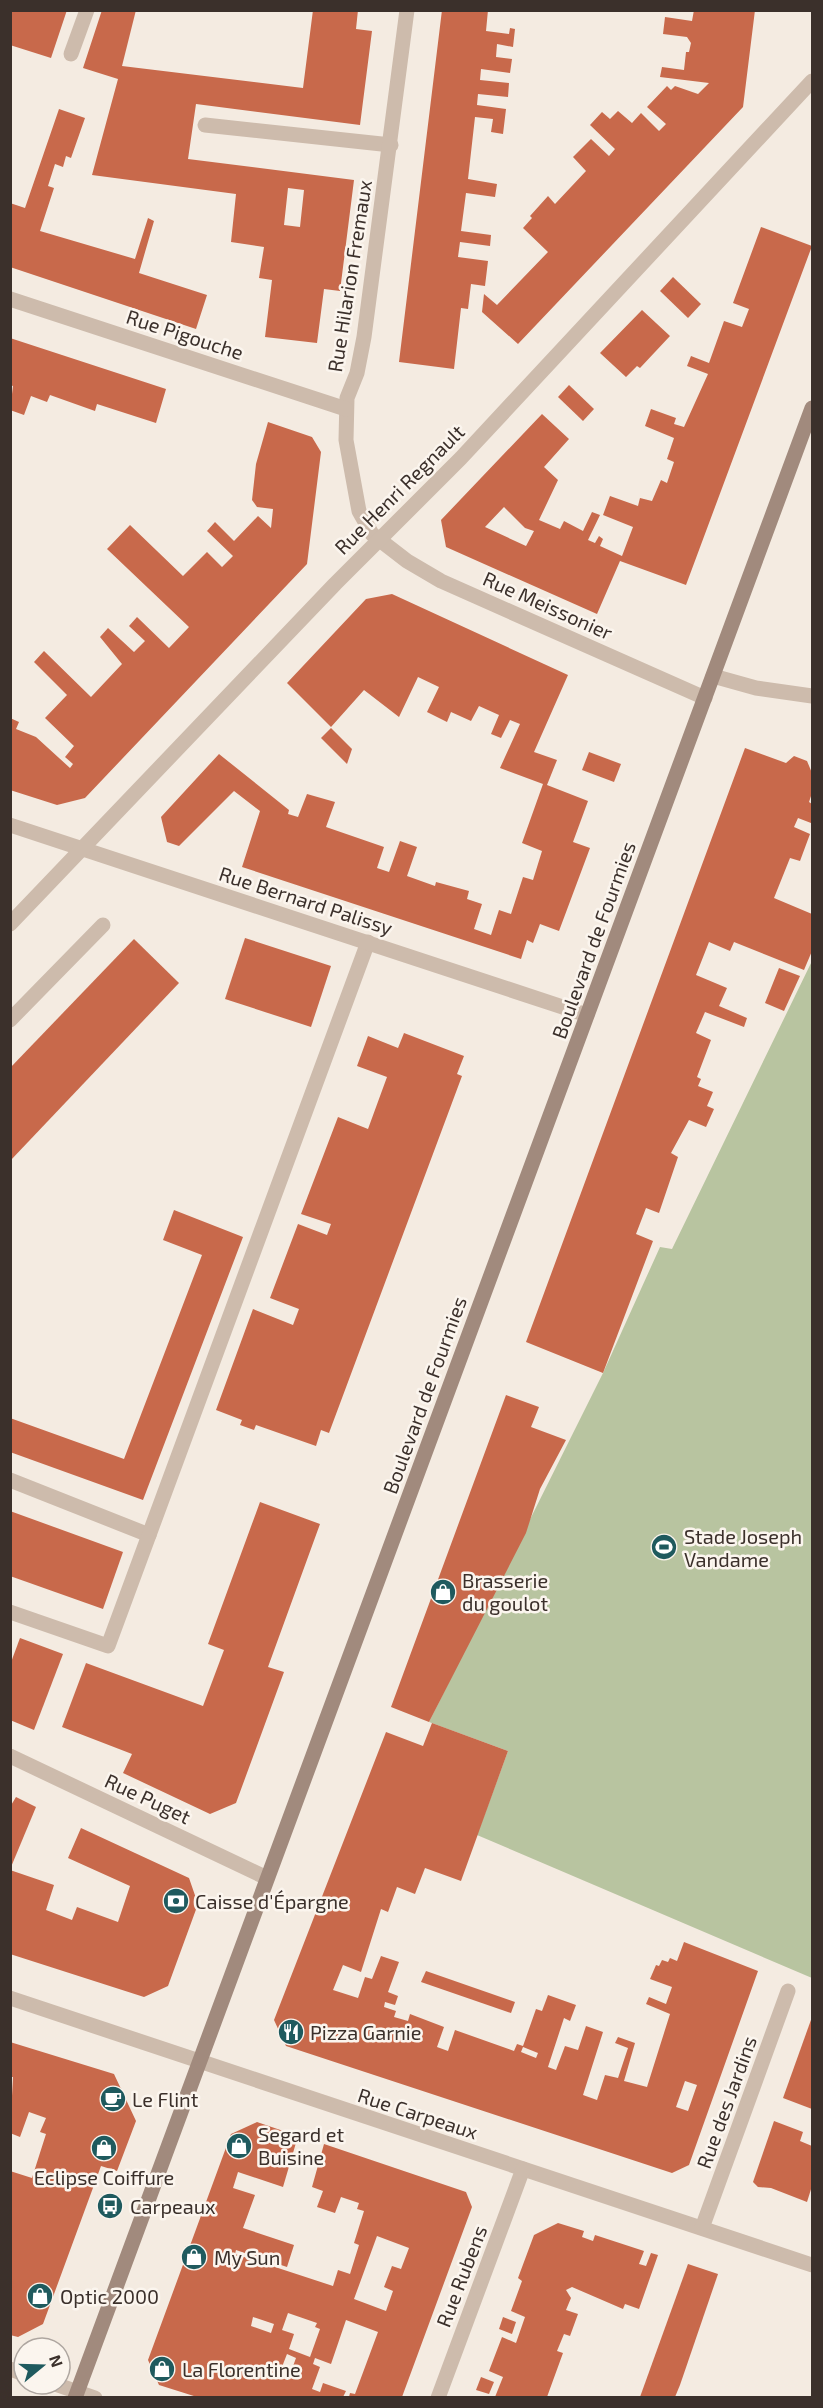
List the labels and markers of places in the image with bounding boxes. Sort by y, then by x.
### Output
place label: Stade Joseph Vandame [684,1524,802,1571]
sports icon: Stade Joseph Vandame [649,1532,679,1562]
place label: Brasserie du goulot [462,1568,548,1615]
shop icon: Brasserie du goulot [428,1577,458,1607]
bank icon: Caisse d'Épargne [161,1886,191,1916]
place label: Caisse d'Épargne [195,1889,349,1913]
restaurant icon: Pizza Garnie [276,2017,306,2047]
place label: Pizza Garnie [310,2020,421,2044]
cafe icon: Le Flint [98,2084,128,2114]
place label: Le Flint [132,2087,199,2111]
place label: Segard et Buisine [258,2122,344,2169]
shop icon: Segard et Buisine [224,2131,254,2161]
shop icon: Eclipse Coiffure [89,2133,119,2163]
place label: Eclipse Coiffure [34,2165,174,2189]
bus stop icon: Carpeaux [95,2191,125,2221]
place label: Carpeaux [130,2194,216,2218]
shop icon: My Sun [179,2242,209,2272]
place label: My Sun [214,2245,280,2269]
shop icon: Optic 2000 [25,2281,55,2311]
place label: Optic 2000 [60,2284,159,2308]
shop icon: La Florentine [147,2354,177,2384]
place label: La Florentine [182,2357,301,2381]

